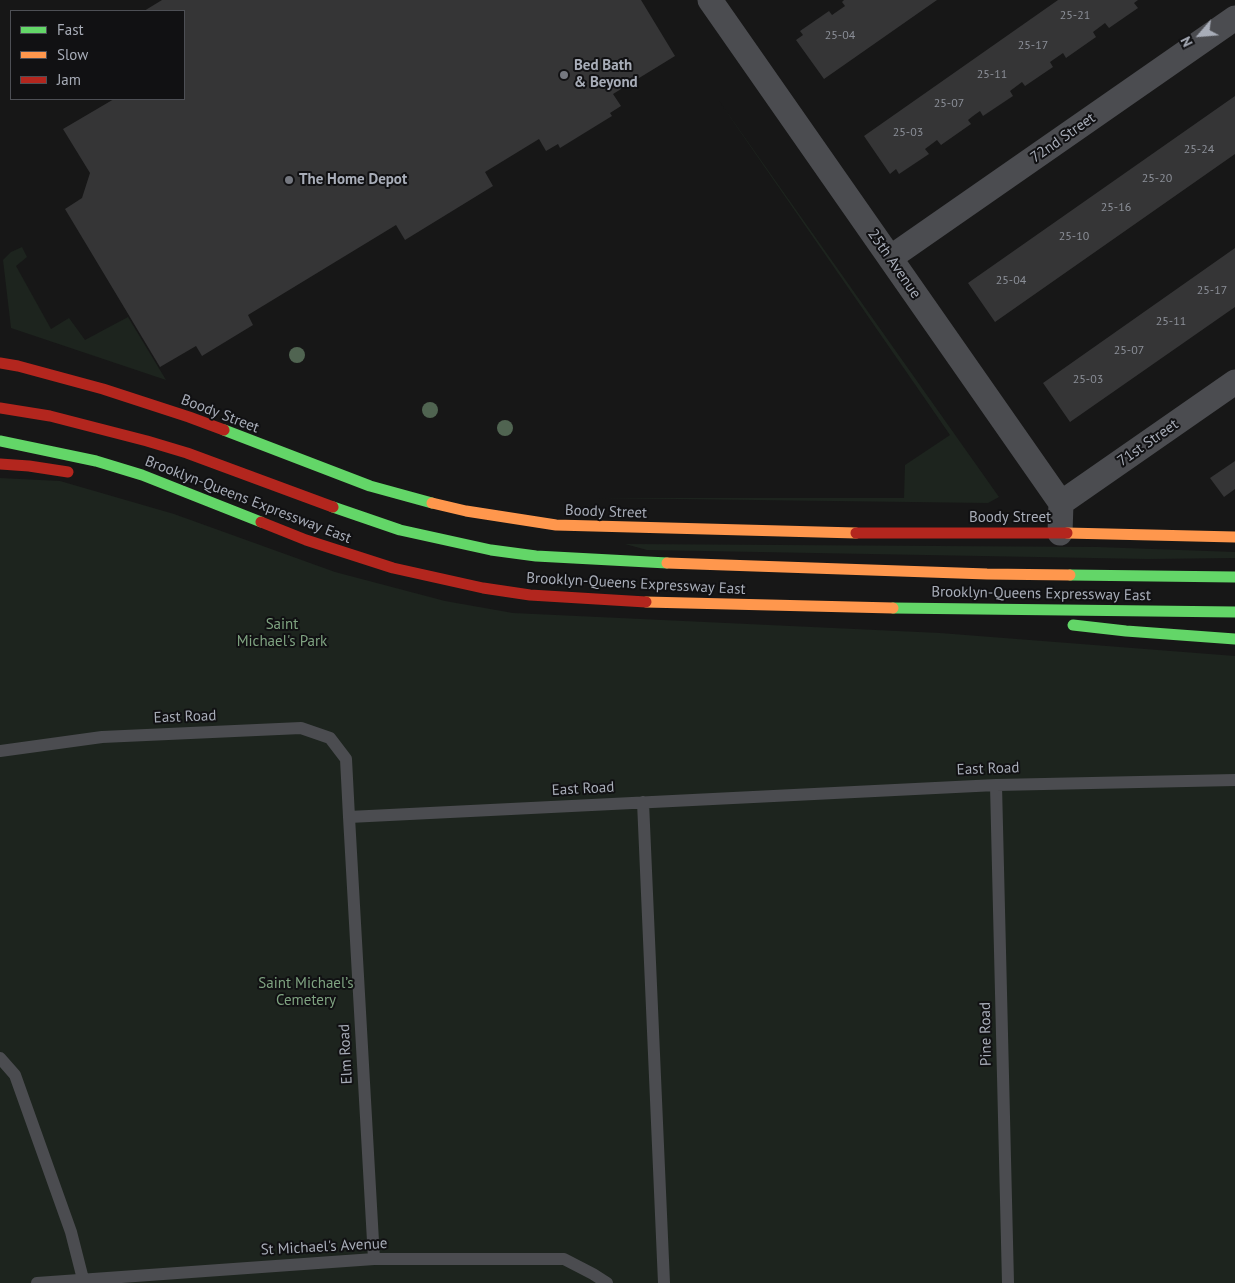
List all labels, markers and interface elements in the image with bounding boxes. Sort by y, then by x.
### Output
house number: 25-21 [1060,9,1090,23]
legend [10,10,185,100]
north arrow [1175,10,1225,60]
text: Fast [57,20,84,39]
house number: 25-04 [825,29,855,43]
text: N [1177,34,1197,50]
house number: 25-17 [1018,39,1048,53]
text: Slow [57,45,88,64]
place label: Bed Bath & Beyond [574,57,638,92]
house number: 25-11 [977,68,1007,82]
marker: Bed Bath & Beyond [558,69,570,81]
text: Jam [57,70,81,89]
house number: 25-07 [934,97,964,111]
street label: 72nd Street [1027,109,1099,167]
house number: 25-03 [893,126,923,140]
house number: 25-24 [1184,143,1214,157]
place label: The Home Depot [299,171,407,189]
house number: 25-20 [1142,172,1172,186]
marker: The Home Depot [283,174,295,186]
house number: 25-16 [1101,201,1131,215]
street label: 25th Avenue [864,226,924,302]
house number: 25-10 [1059,230,1089,244]
house number: 25-04 [996,274,1026,288]
house number: 25-17 [1197,284,1227,298]
house number: 25-11 [1156,315,1186,329]
house number: 25-07 [1114,344,1144,358]
house number: 25-03 [1073,373,1103,387]
street label: Boody Street [178,391,262,437]
street label: 71st Street [1114,416,1182,470]
street label: Brooklyn-Queens Expressway East [142,452,354,548]
street label: Boody Street [565,502,647,522]
street label: Boody Street [969,509,1051,527]
street label: Brooklyn-Queens Expressway East [526,569,746,599]
street label: Brooklyn-Queens Expressway East [931,583,1151,605]
park label: Saint Michael's Park [237,616,327,651]
street label: East Road [153,707,217,727]
street label: East Road [956,759,1020,779]
street label: East Road [551,778,615,800]
park label: Saint Michael’s Cemetery [258,975,354,1010]
street label: Pine Road [976,1002,996,1066]
street label: Elm Road [335,1023,357,1085]
street label: St Michael's Avenue [260,1235,388,1259]

